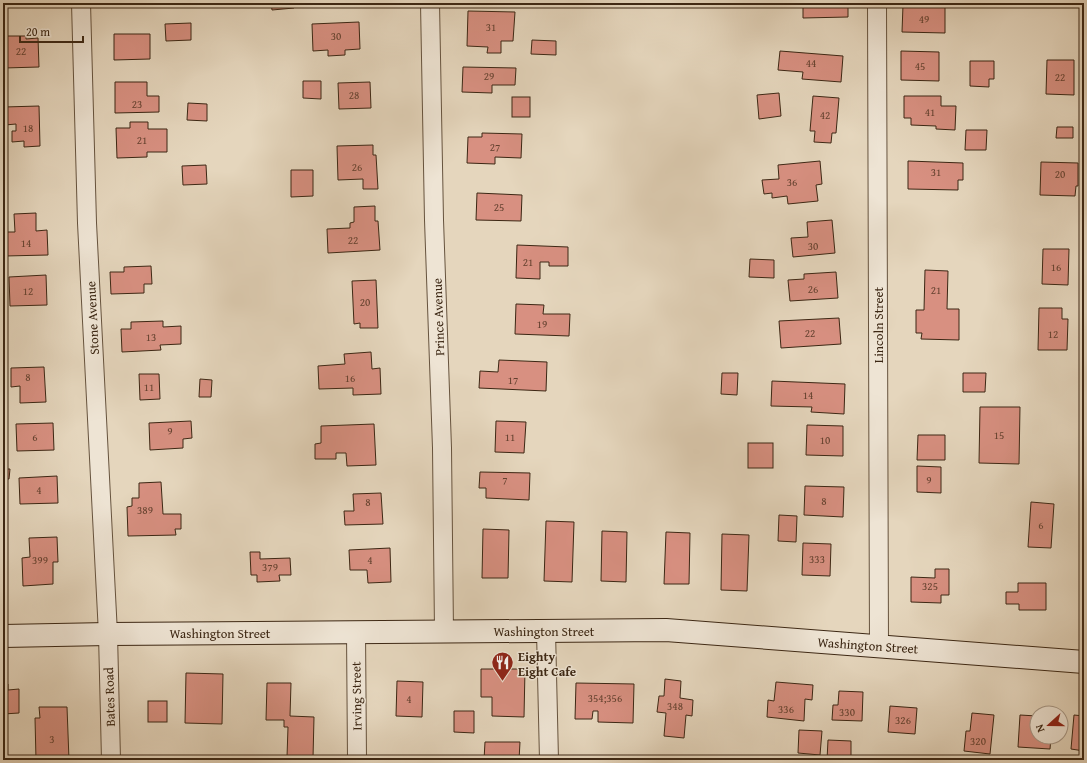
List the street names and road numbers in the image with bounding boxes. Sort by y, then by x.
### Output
street label: Prince Avenue [428,278,449,356]
street label: Stone Avenue [81,281,104,355]
street label: Lincoln Street [869,286,888,363]
street label: Washington Street [494,622,595,641]
street label: Washington Street [170,624,271,643]
street label: Washington Street [817,633,919,659]
street label: Irving Street [346,661,367,731]
street label: Bates Road [99,667,120,727]

